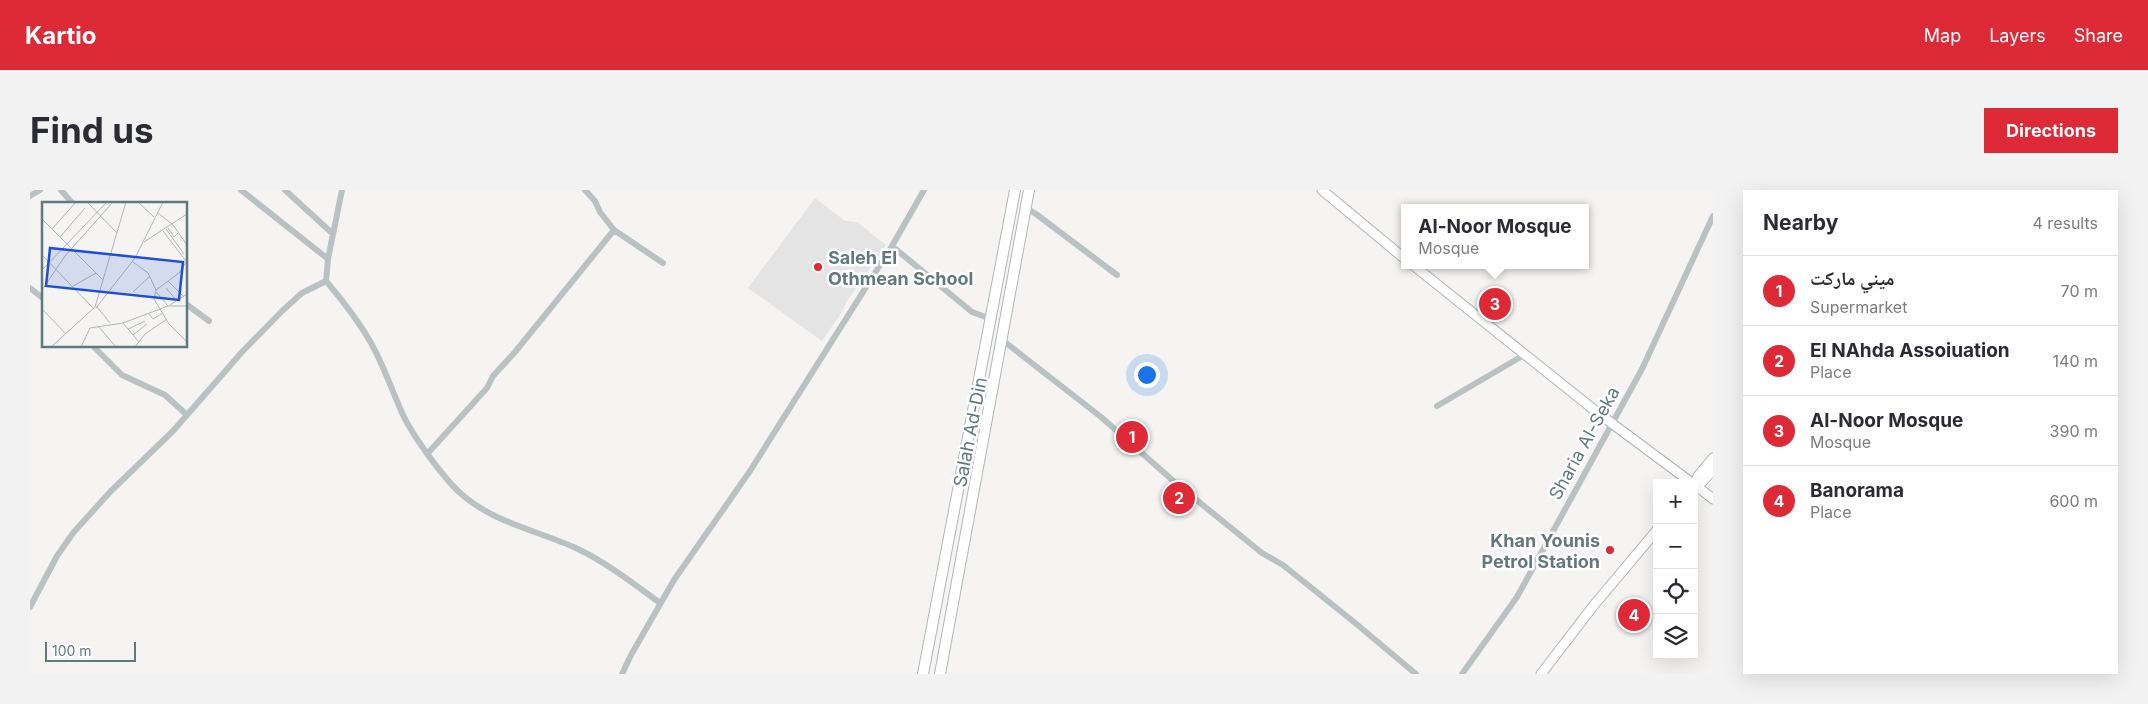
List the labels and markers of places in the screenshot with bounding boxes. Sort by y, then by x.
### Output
place label: Saleh El Othmean School [828,247,974,289]
marker: Saleh El Othmean School [812,261,824,273]
pin: 3 [1479,285,1511,323]
pin: 1 [1116,418,1148,456]
pin: 2 [1163,479,1195,517]
place label: Khan Younis Petrol Station [1481,530,1600,572]
marker: Khan Younis Petrol Station [1604,544,1616,556]
pin: 4 [1618,596,1650,634]

